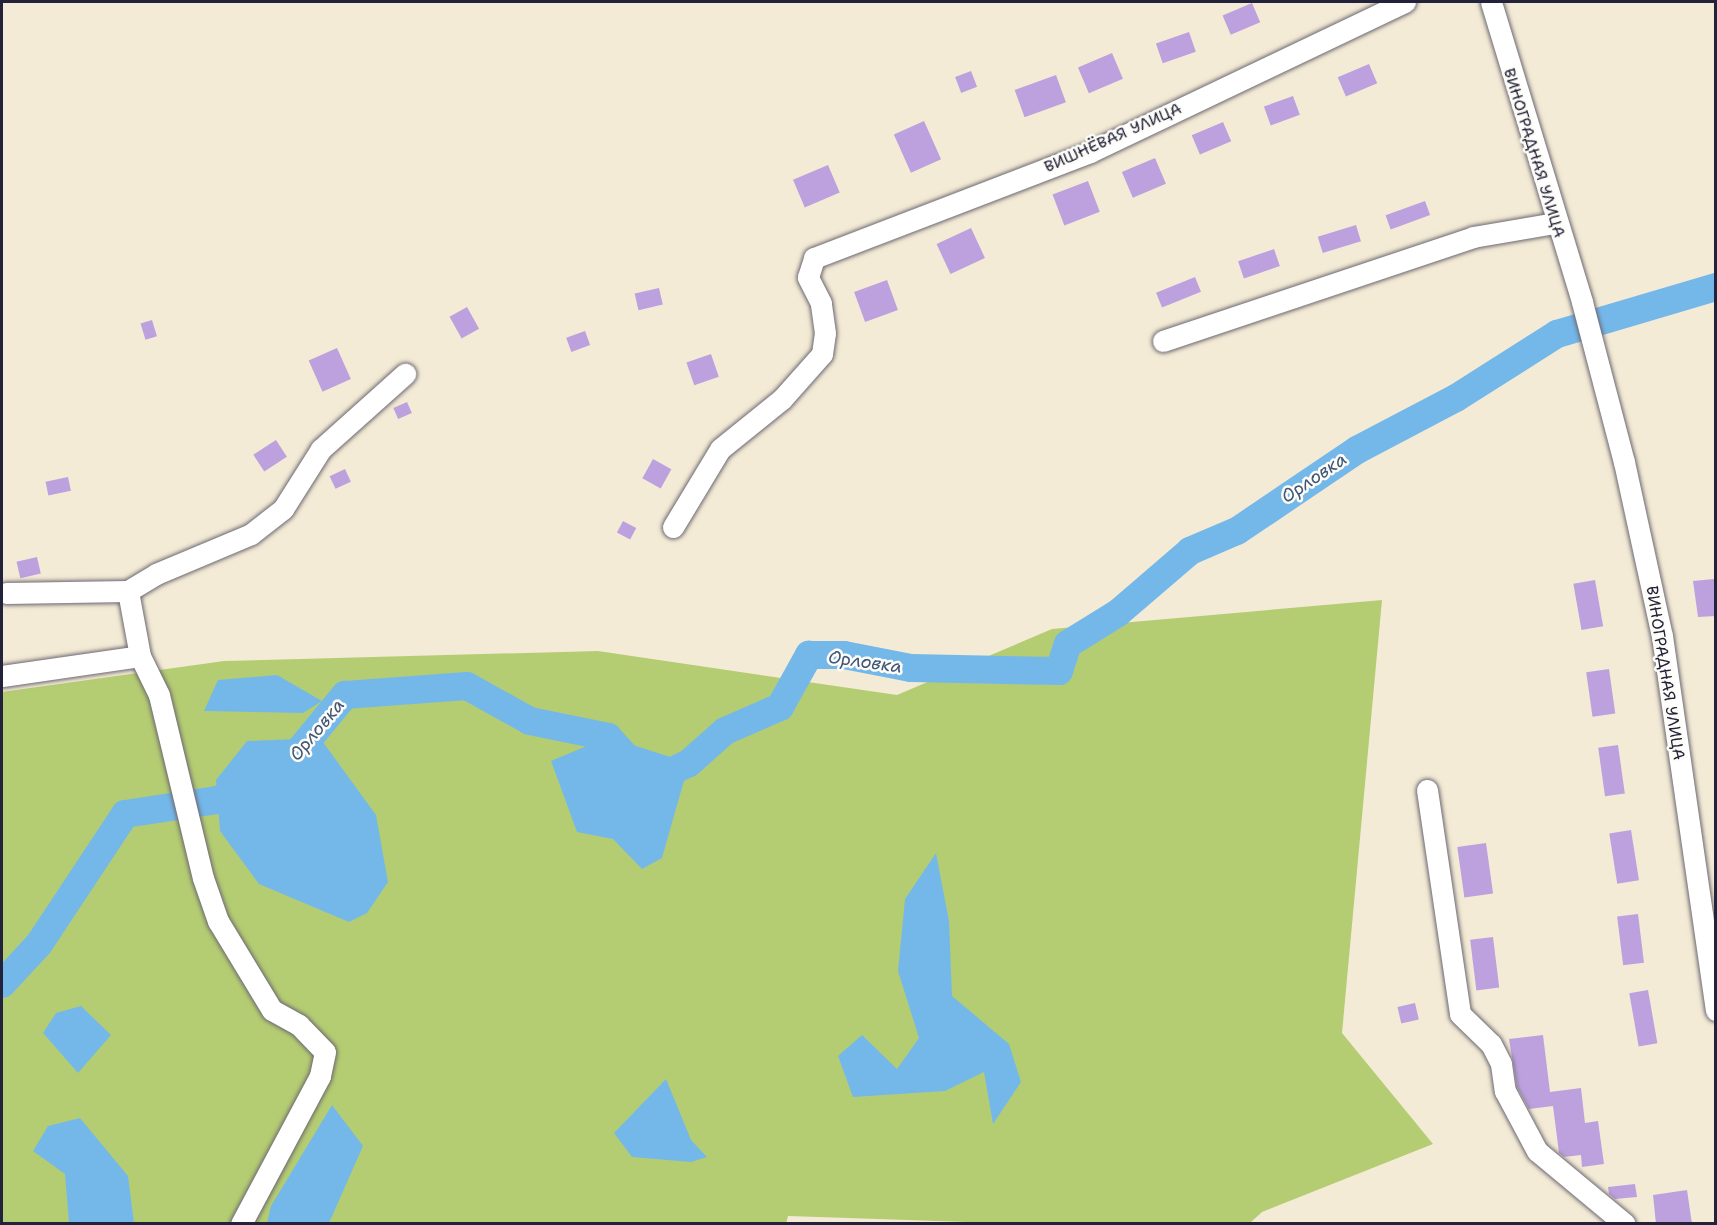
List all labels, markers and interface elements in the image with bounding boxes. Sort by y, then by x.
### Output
street label: ВИНОГРАДНАЯ УЛИЦА [1499,66,1569,240]
street label: ВИШНЁВАЯ УЛИЦА [1041,99,1185,177]
water label: Орловка [1277,448,1351,508]
street label: ВИНОГРАДНАЯ УЛИЦА [1642,585,1688,761]
water label: Орловка [827,646,903,678]
water label: Орловка [285,695,349,765]

